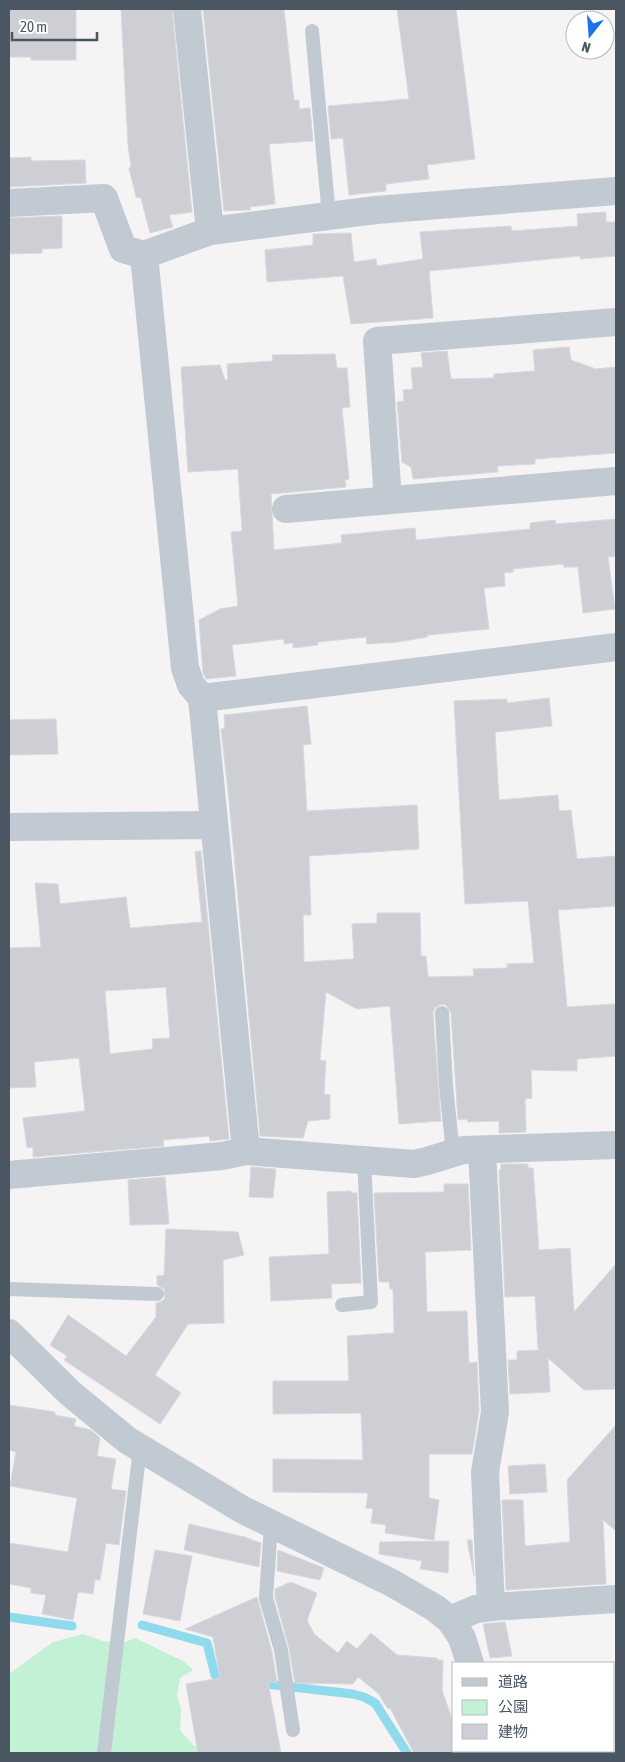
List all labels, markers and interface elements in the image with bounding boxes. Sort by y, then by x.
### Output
scale bar [12,10,98,42]
north arrow [565,10,615,60]
text: 20 m [20,18,47,35]
text: N [580,39,592,56]
legend [452,1662,615,1752]
text: 道路 [498,1673,528,1690]
text: 公園 [498,1698,528,1715]
text: 建物 [498,1723,528,1740]

